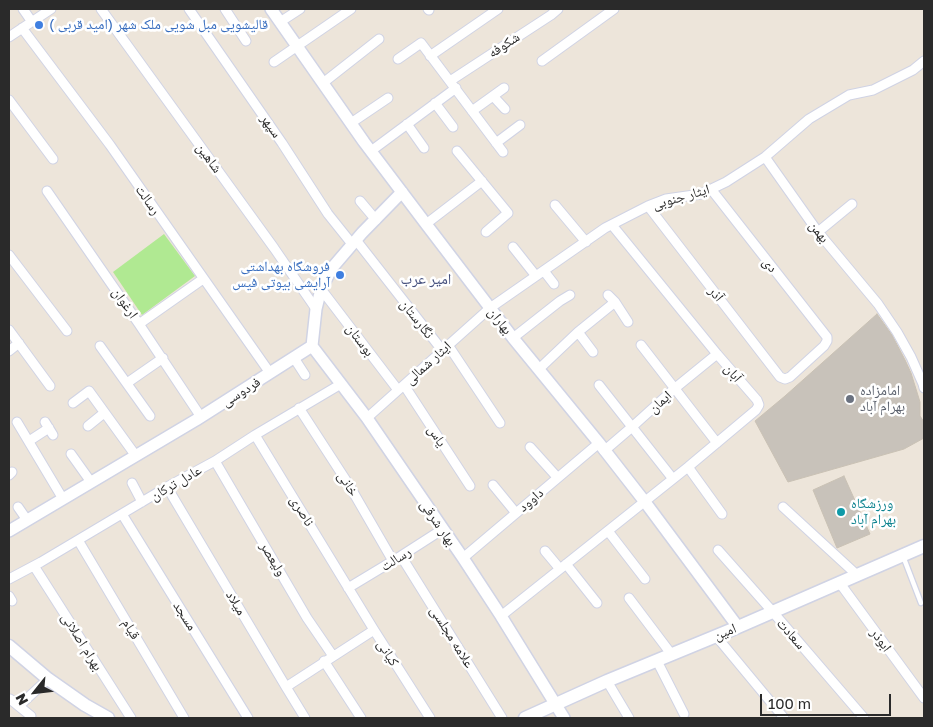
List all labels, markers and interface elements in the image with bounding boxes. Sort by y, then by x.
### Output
place label: قالیشویی مبل شویی ملک شهر (امید قربی ) [49,17,268,33]
marker: قالیشویی مبل شویی ملک شهر (امید قربی ) [33,19,45,31]
street label: شکوفه [485,29,523,61]
street label: سپهر [257,111,285,141]
street label: شاهین [192,140,226,176]
street label: ایثار جنوبی [651,181,711,213]
street label: رسالت [132,182,164,218]
street label: بهمن [805,218,833,246]
street label: دی [759,254,781,276]
place label: فروشگاه بهداشتی آرایشی بیوتی فیس [232,259,330,292]
marker: فروشگاه بهداشتی آرایشی بیوتی فیس [334,269,346,281]
district label: امیر عرب [401,270,451,288]
street label: آذر [705,283,727,305]
street label: ارغوان [108,284,142,322]
street label: نگارستان [396,296,438,342]
street label: بهاران [484,304,516,338]
street label: بوستان [342,320,378,360]
street label: ایثار شمالی [401,338,455,388]
street label: آبان [720,360,746,386]
street label: فردوسی [218,374,264,410]
place label: امامزاده بهرام آباد [860,383,905,416]
street label: ایمان [645,387,675,417]
marker: امامزاده بهرام آباد [844,393,856,405]
street label: یاس [424,422,450,450]
street label: عادل ترکان [147,462,205,504]
street label: خانی [334,469,362,499]
street label: داوود [515,484,547,516]
street label: ناصری [286,493,318,529]
place label: ورزشگاه بهرام آباد [851,496,896,528]
street label: بهار شرقی [416,497,460,549]
marker: ورزشگاه بهرام آباد [835,506,847,518]
street label: ولیعصر [256,539,290,579]
street label: رسالت [378,543,414,575]
street label: میلاد [222,588,250,618]
street label: مسجد [169,598,201,634]
street label: علامه مجلسی [426,603,478,671]
street label: بهرام اصلانی [58,610,106,674]
street label: سعادت [773,615,809,653]
street label: قیام [118,616,144,642]
street label: امین [711,620,739,644]
street label: ابوذر [867,625,895,655]
street label: کیانی [373,637,403,669]
north arrow [10,667,60,717]
scale bar [763,684,894,716]
text: N [11,691,31,708]
text: 100 m [768,694,811,712]

